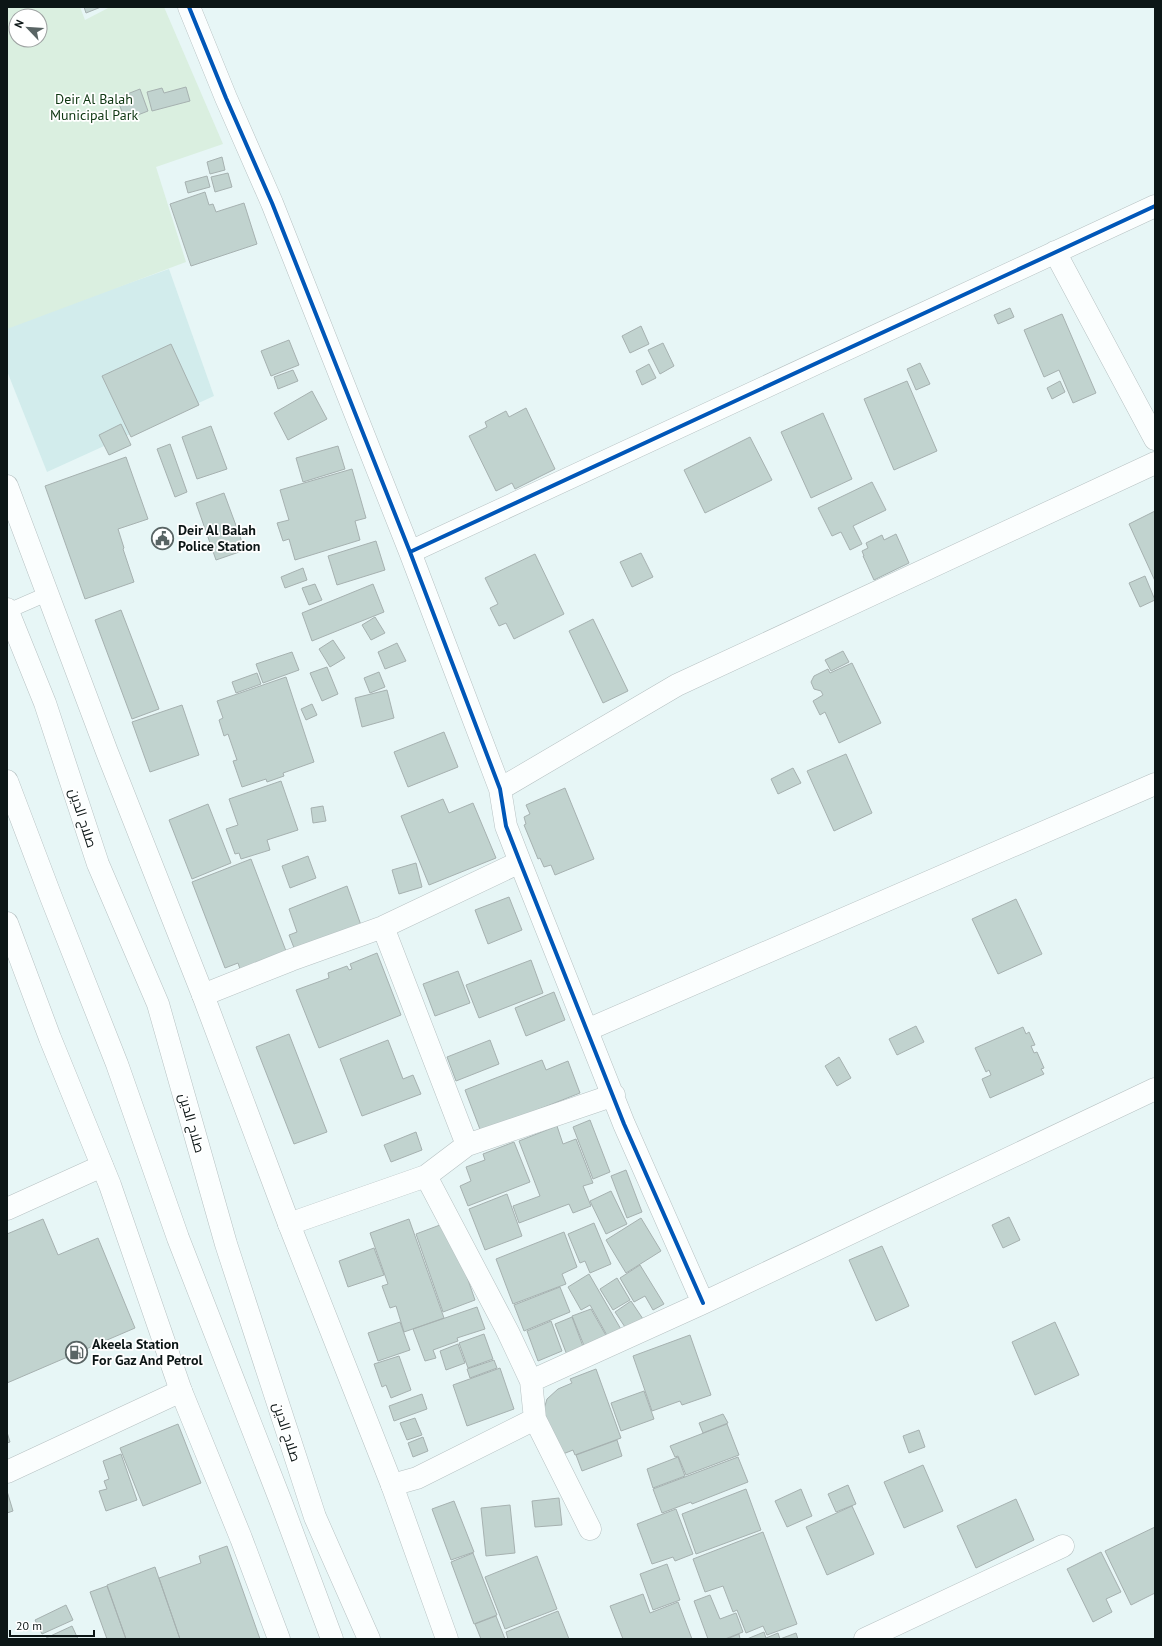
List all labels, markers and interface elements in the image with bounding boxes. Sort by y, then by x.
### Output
north arrow [8,8,48,48]
text: N [11,18,27,30]
park label: Deir Al Balah Municipal Park [50,90,138,124]
place label: Deir Al Balah Police Station [178,521,260,555]
public building icon: Deir Al Balah Police Station [150,525,176,551]
street label: صلاح الدين [65,786,101,850]
street label: صلاح الدين [175,1091,209,1155]
place label: Akeela Station For Gaz And Petrol [92,1335,203,1369]
fuel station icon: Akeela Station For Gaz And Petrol [63,1339,89,1365]
street label: صلاح الدين [269,1400,305,1464]
scale bar [10,1612,94,1638]
text: 20 m [16,1618,42,1633]

